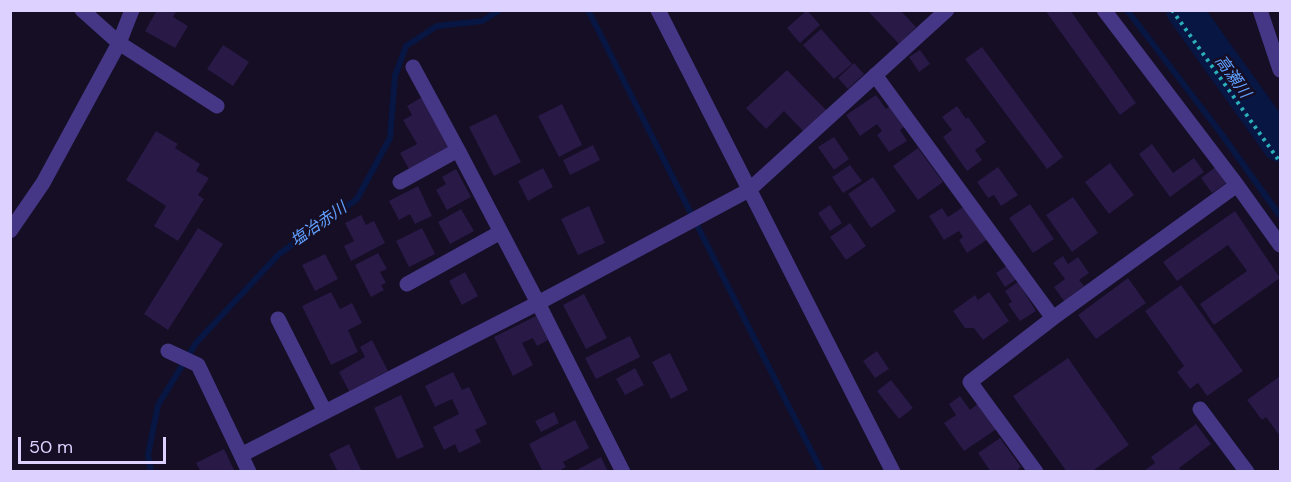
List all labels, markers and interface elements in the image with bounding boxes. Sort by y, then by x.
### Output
water label: 高瀬川 [1210,52,1254,102]
water label: 塩冶赤川 [287,199,351,251]
scale bar [21,425,170,463]
text: 50 m [29,435,73,459]

